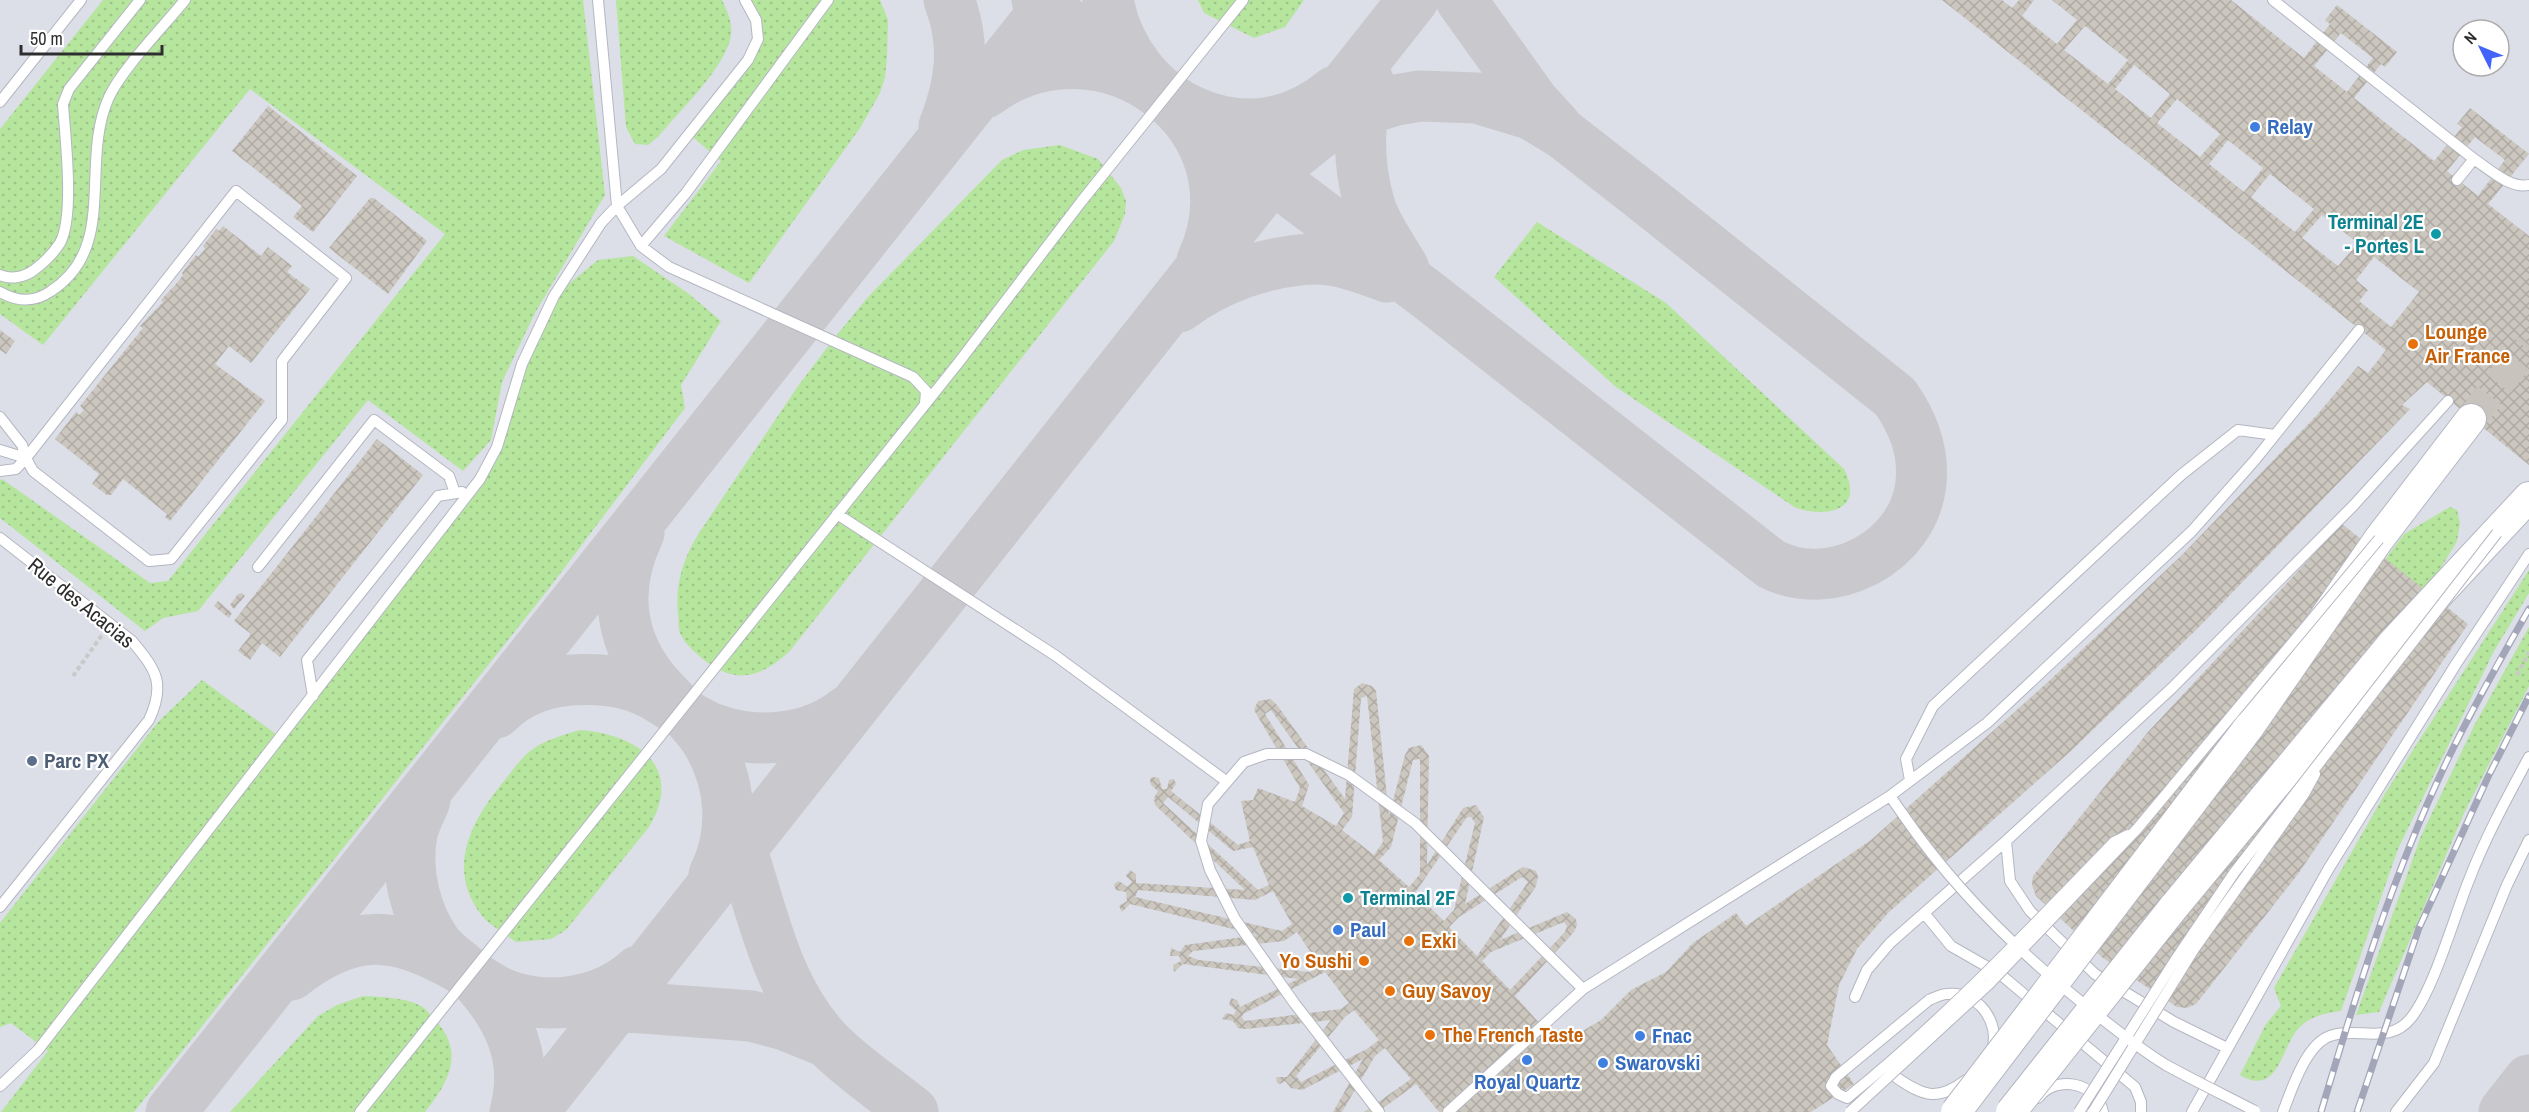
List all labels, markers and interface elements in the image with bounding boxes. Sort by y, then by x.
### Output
scale bar [21,18,162,56]
north arrow [2451,18,2511,78]
text: 50 m [30,26,63,51]
text: N [2459,27,2481,49]
place label: Relay [2267,112,2313,141]
marker: Relay [2248,120,2262,134]
place label: Terminal 2E - Portes L [2328,207,2424,260]
marker: Terminal 2E - Portes L [2429,227,2443,241]
place label: Lounge Air France [2425,317,2510,370]
marker: Lounge Air France [2406,337,2420,351]
street label: Rue des Acacias [22,551,141,655]
place label: Parc PX [44,746,110,775]
marker: Parc PX [25,754,39,768]
place label: Terminal 2F [1360,883,1455,912]
marker: Terminal 2F [1341,891,1355,905]
place label: Paul [1350,915,1386,944]
marker: Paul [1331,923,1345,937]
place label: Exki [1421,926,1456,955]
marker: Exki [1402,934,1416,948]
place label: Yo Sushi [1280,946,1352,975]
marker: Yo Sushi [1357,954,1371,968]
place label: Guy Savoy [1402,976,1491,1005]
marker: Guy Savoy [1383,984,1397,998]
place label: The French Taste [1442,1020,1583,1049]
place label: Fnac [1652,1021,1692,1050]
marker: The French Taste [1423,1028,1437,1042]
marker: Fnac [1633,1029,1647,1043]
place label: Swarovski [1615,1048,1700,1077]
marker: Royal Quartz [1520,1053,1534,1067]
marker: Swarovski [1596,1056,1610,1070]
place label: Royal Quartz [1474,1067,1580,1096]

